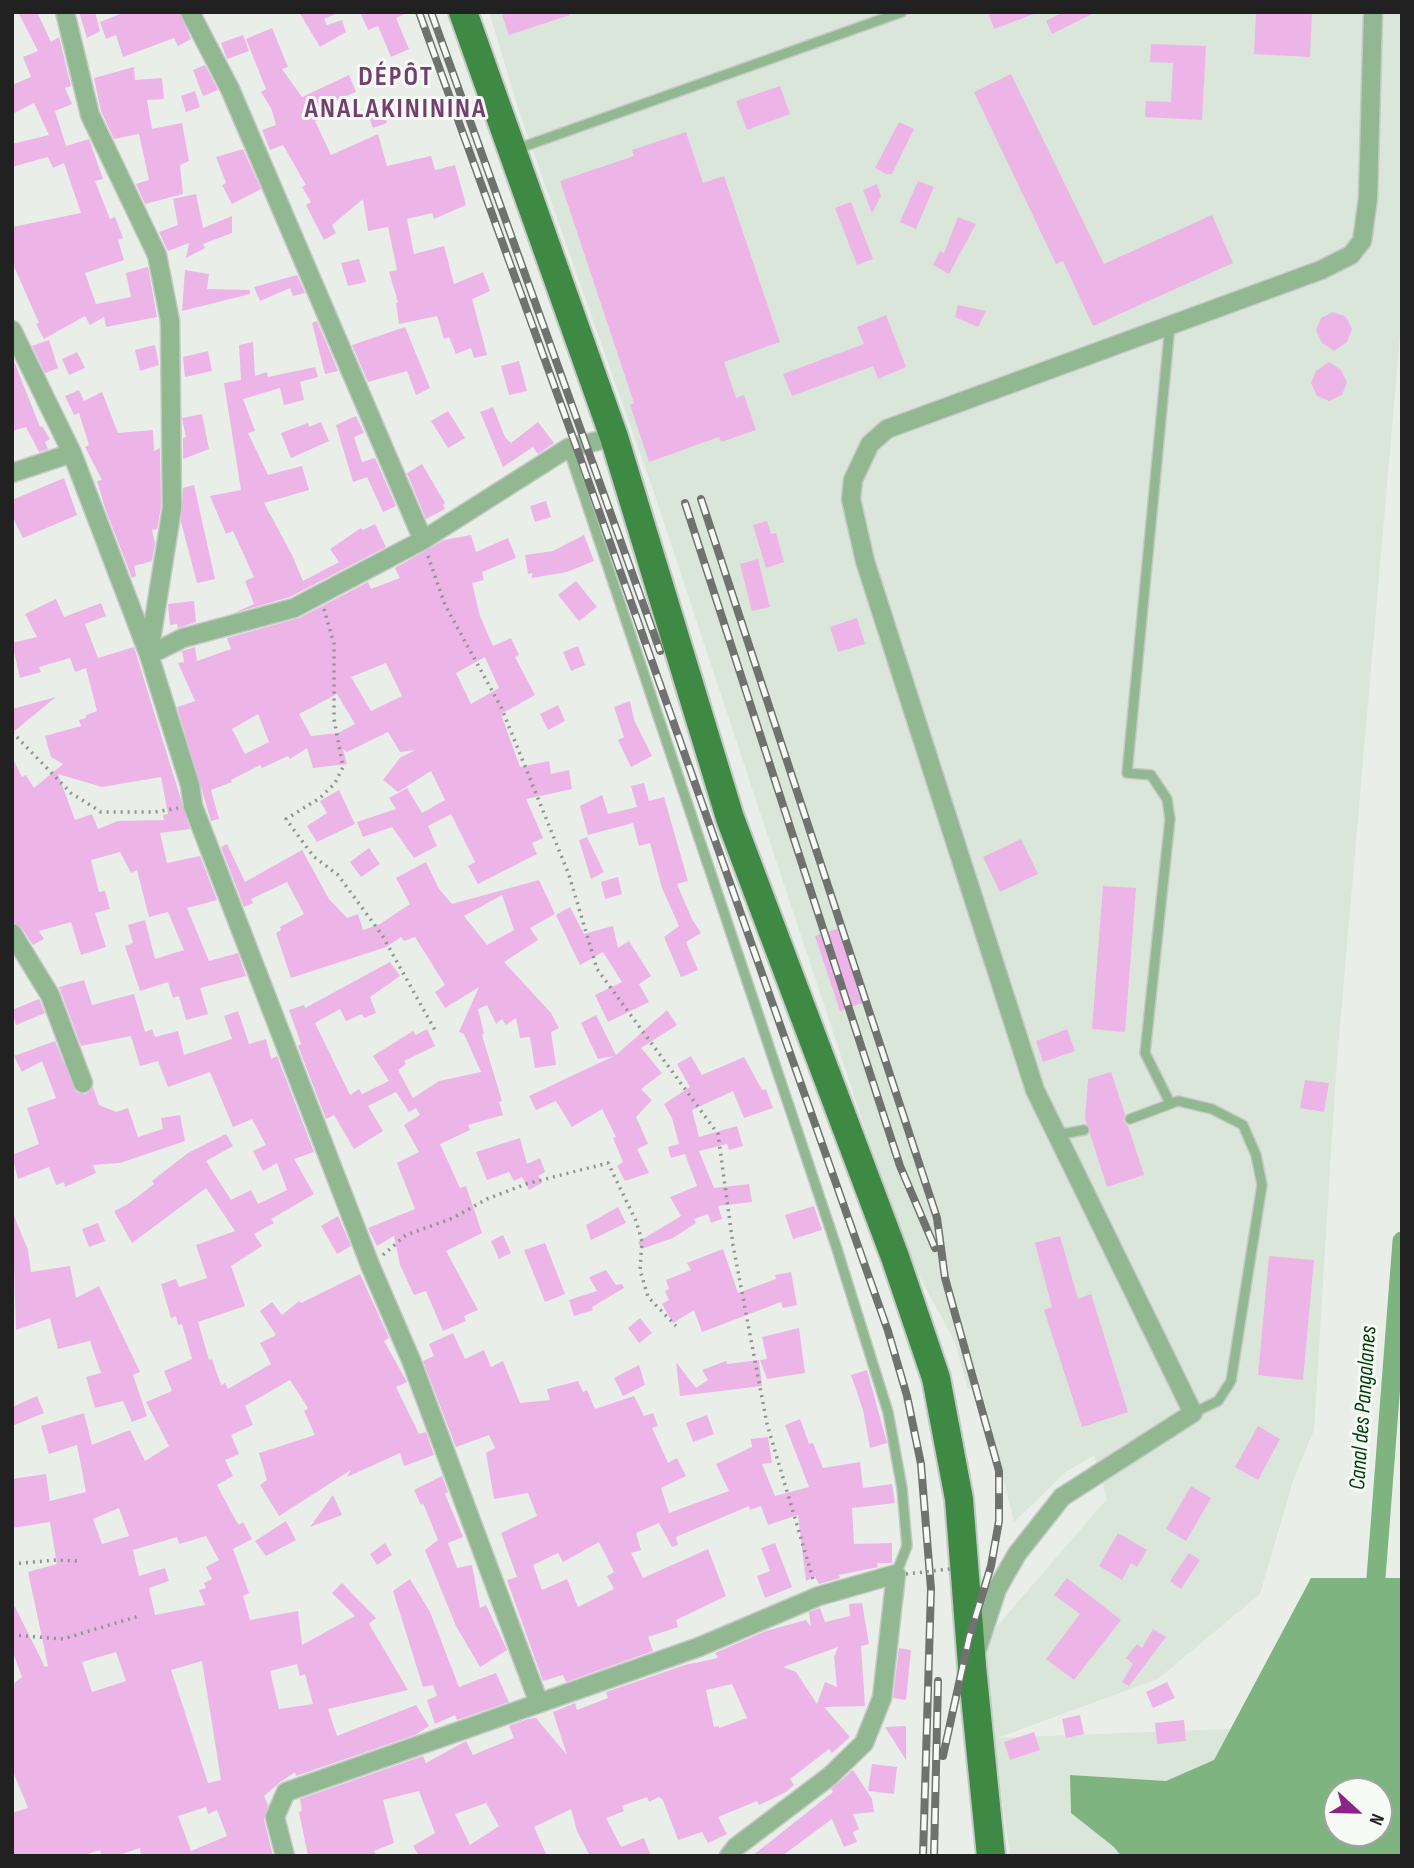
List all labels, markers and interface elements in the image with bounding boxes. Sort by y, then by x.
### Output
district label: DÉPÔT ANALAKINININA [306,61,486,127]
water label: Canal des Pangalanes [1345,1325,1383,1491]
north arrow [1323,1777,1393,1847]
text: N [1364,1810,1389,1828]

